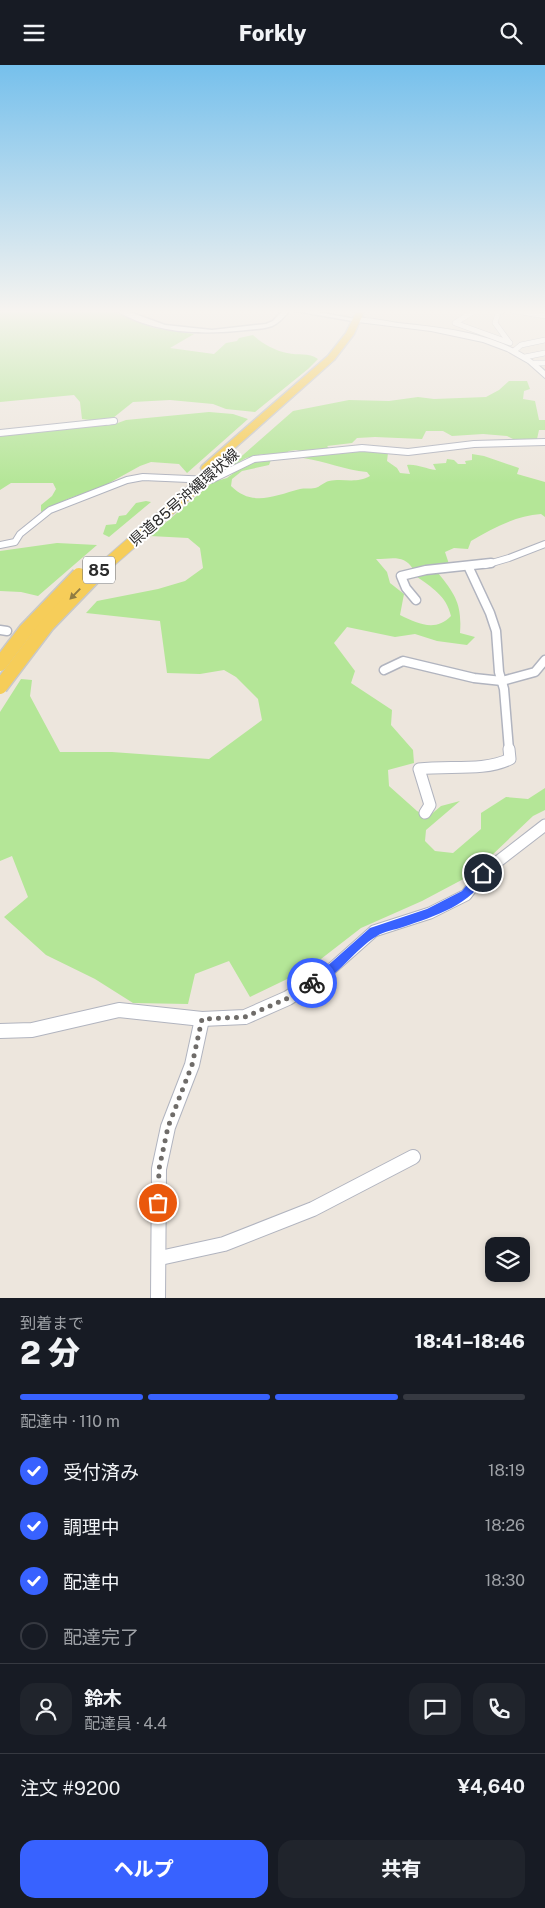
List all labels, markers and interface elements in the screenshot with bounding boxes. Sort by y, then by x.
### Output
icon: menu [20,19,48,47]
icon: search [497,19,525,47]
text: Forkly [239,20,306,46]
street label: 県道85号沖縄環状線 [126,445,242,549]
road number: 85 [83,557,115,583]
one-way arrow [69,588,81,600]
pin [462,852,504,894]
icon: home [469,859,497,887]
courier [287,958,337,1008]
icon: bike [298,969,326,997]
pin [137,1182,179,1224]
icon: bag [144,1189,172,1217]
map controls [485,1237,530,1282]
button: layers [485,1237,530,1282]
text: 到着まで [20,1314,84,1333]
text: 18:41–18:46 [415,1330,525,1352]
text: 2 分 [20,1334,80,1371]
text: 配達中 · 110 m [20,1412,120,1431]
icon: check [20,1457,48,1485]
text: 受付済み [63,1461,139,1483]
text: 18:19 [488,1461,525,1480]
icon: check [20,1512,48,1540]
text: 調理中 [63,1516,120,1538]
text: 18:26 [485,1516,525,1535]
icon: check [20,1567,48,1595]
text: 配達中 [63,1571,120,1593]
text: 18:30 [485,1571,525,1590]
text: 配達完了 [63,1626,139,1648]
button: person [20,1683,72,1735]
button: chat [409,1683,461,1735]
button: phone [473,1683,525,1735]
text: 鈴木 [84,1687,122,1709]
text: 配達員 · 4.4 [84,1714,167,1733]
text: ¥4,640 [458,1775,525,1797]
text: 注文 #9200 [20,1777,120,1799]
button: ヘルプ [20,1840,268,1898]
button: 共有 [278,1840,525,1898]

